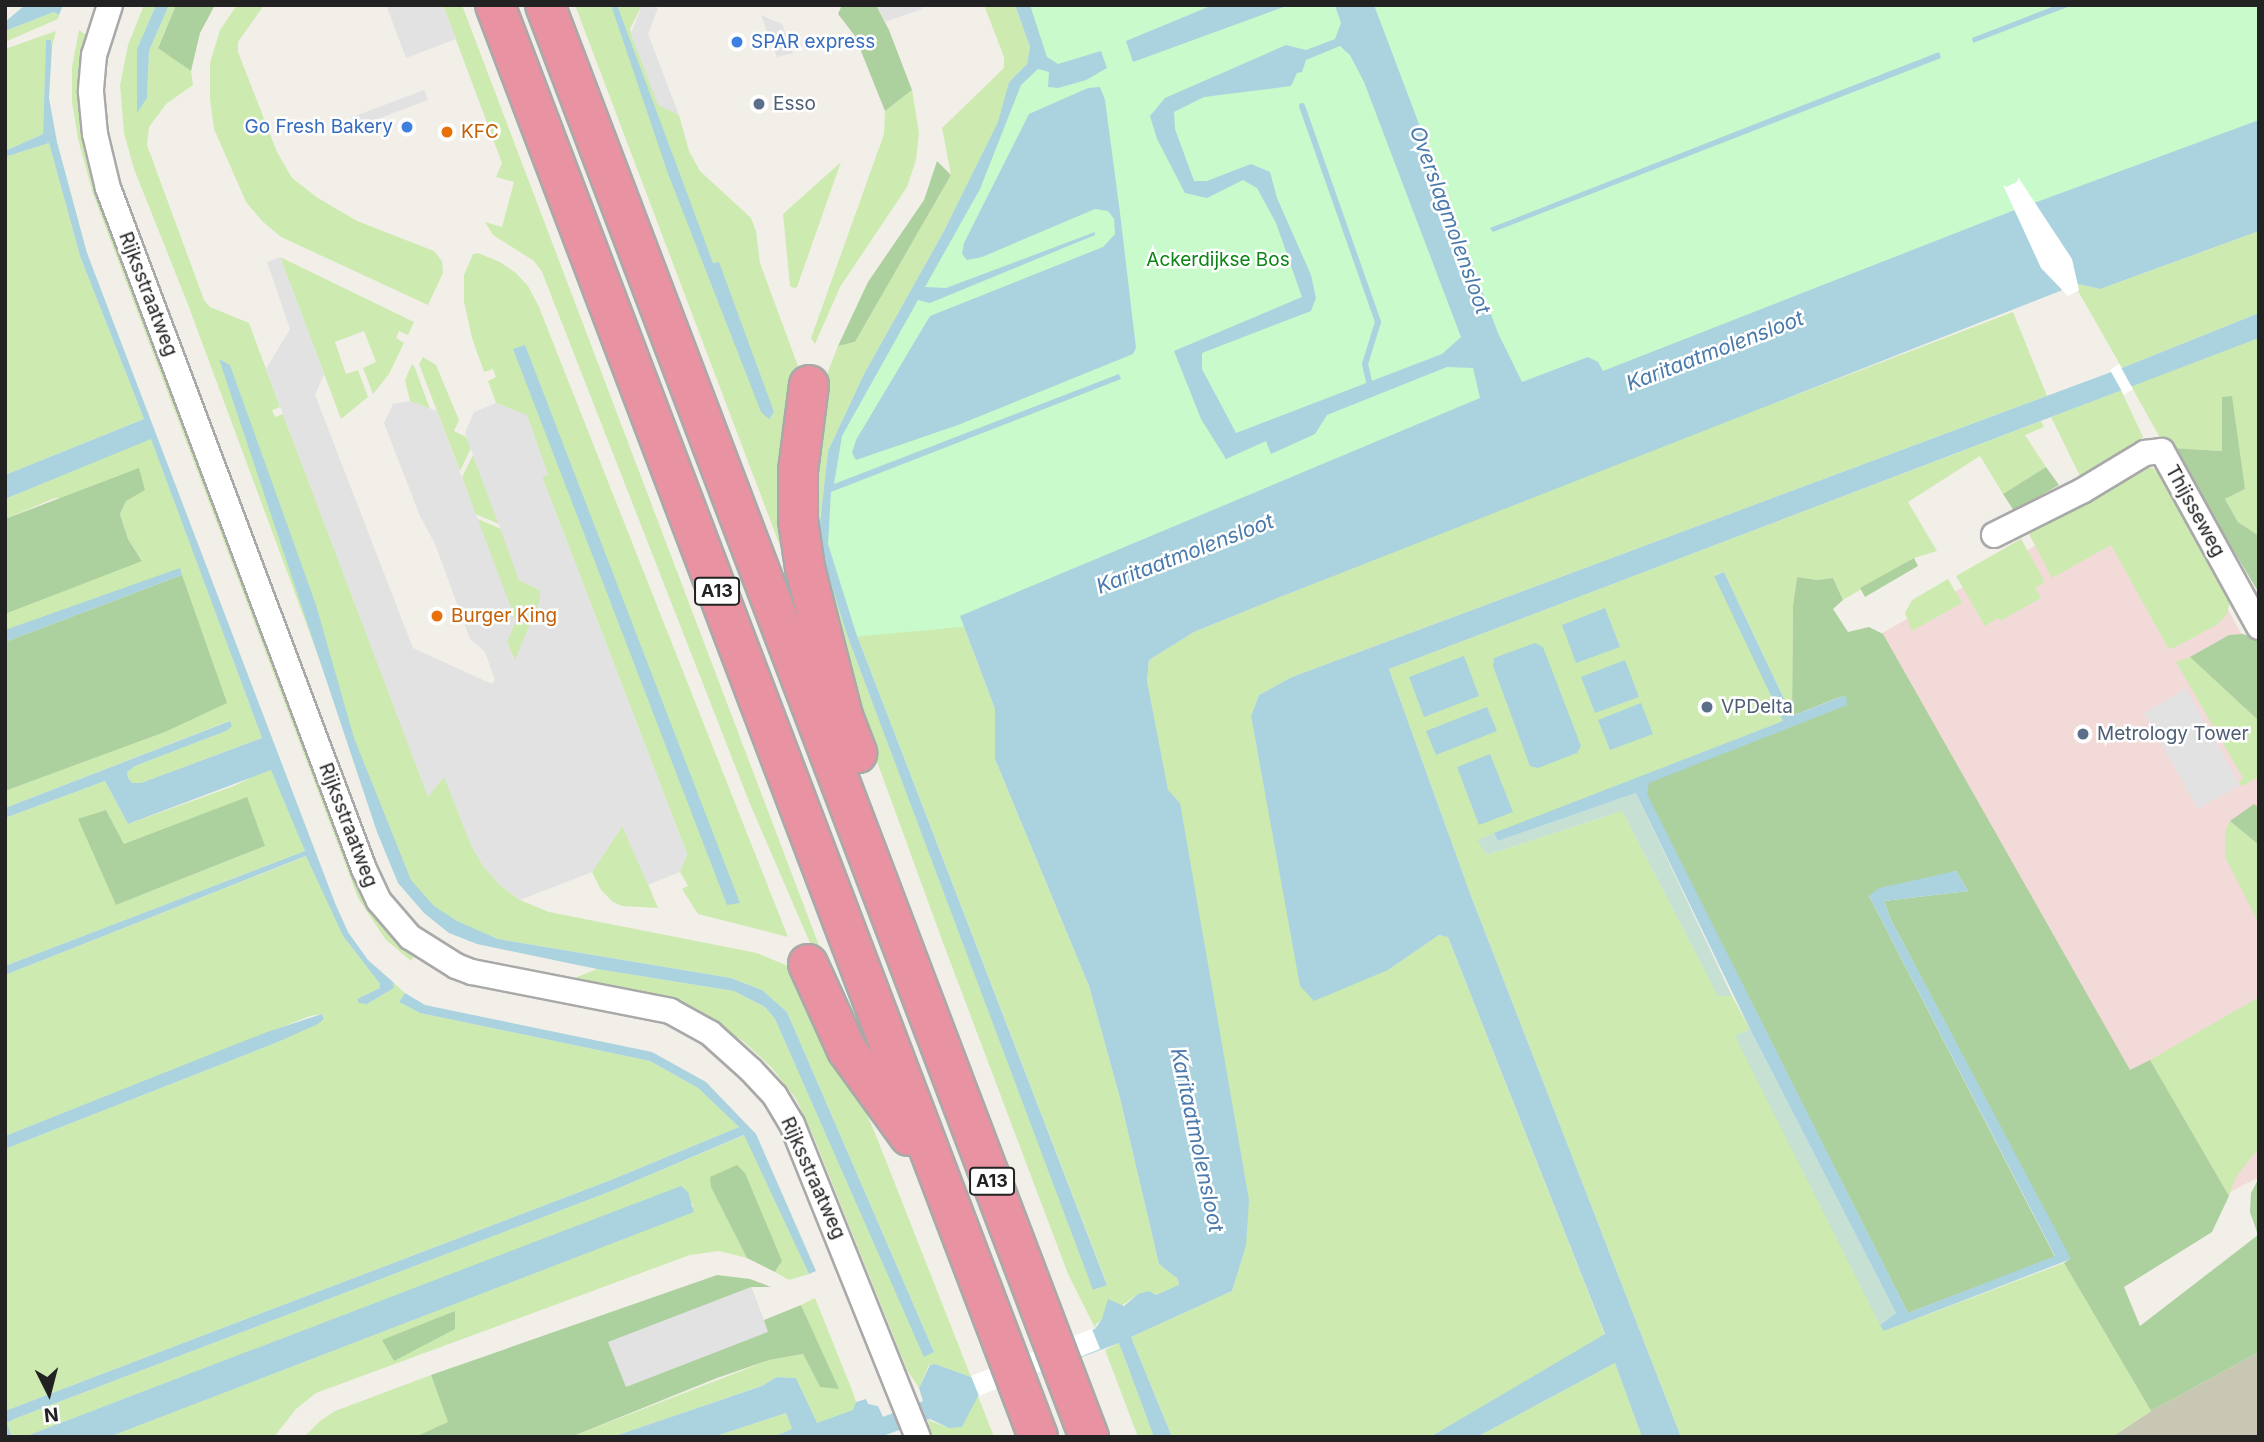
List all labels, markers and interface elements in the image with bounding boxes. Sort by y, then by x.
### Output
place label: SPAR express [751,31,875,53]
marker: SPAR express [729,34,745,50]
place label: Esso [773,93,816,115]
marker: Esso [751,96,767,112]
place label: Go Fresh Bakery [245,116,393,138]
marker: Go Fresh Bakery [399,119,415,135]
place label: KFC [461,121,499,143]
water label: Overslagmolensloot [1404,123,1496,317]
marker: KFC [439,124,455,140]
street label: Rijksstraatweg [114,229,182,359]
park label: Ackerdijkse Bos [1146,249,1290,271]
water label: Karitaatmolensloot [1623,306,1807,396]
street label: Thijsseweg [2160,461,2230,561]
water label: Karitaatmolensloot [1093,509,1277,599]
road number: A13 [692,576,742,606]
place label: Burger King [451,605,557,627]
marker: Burger King [429,608,445,624]
place label: VPDelta [1721,696,1793,718]
marker: VPDelta [1699,699,1715,715]
place label: Metrology Tower [2097,723,2249,745]
marker: Metrology Tower [2075,726,2091,742]
street label: Rijksstraatweg [314,760,382,890]
water label: Karitaatmolensloot [1165,1046,1229,1234]
street label: Rijksstraatweg [776,1114,850,1242]
road number: A13 [968,1166,1016,1196]
north arrow [14,1358,84,1428]
text: N [43,1402,60,1427]

